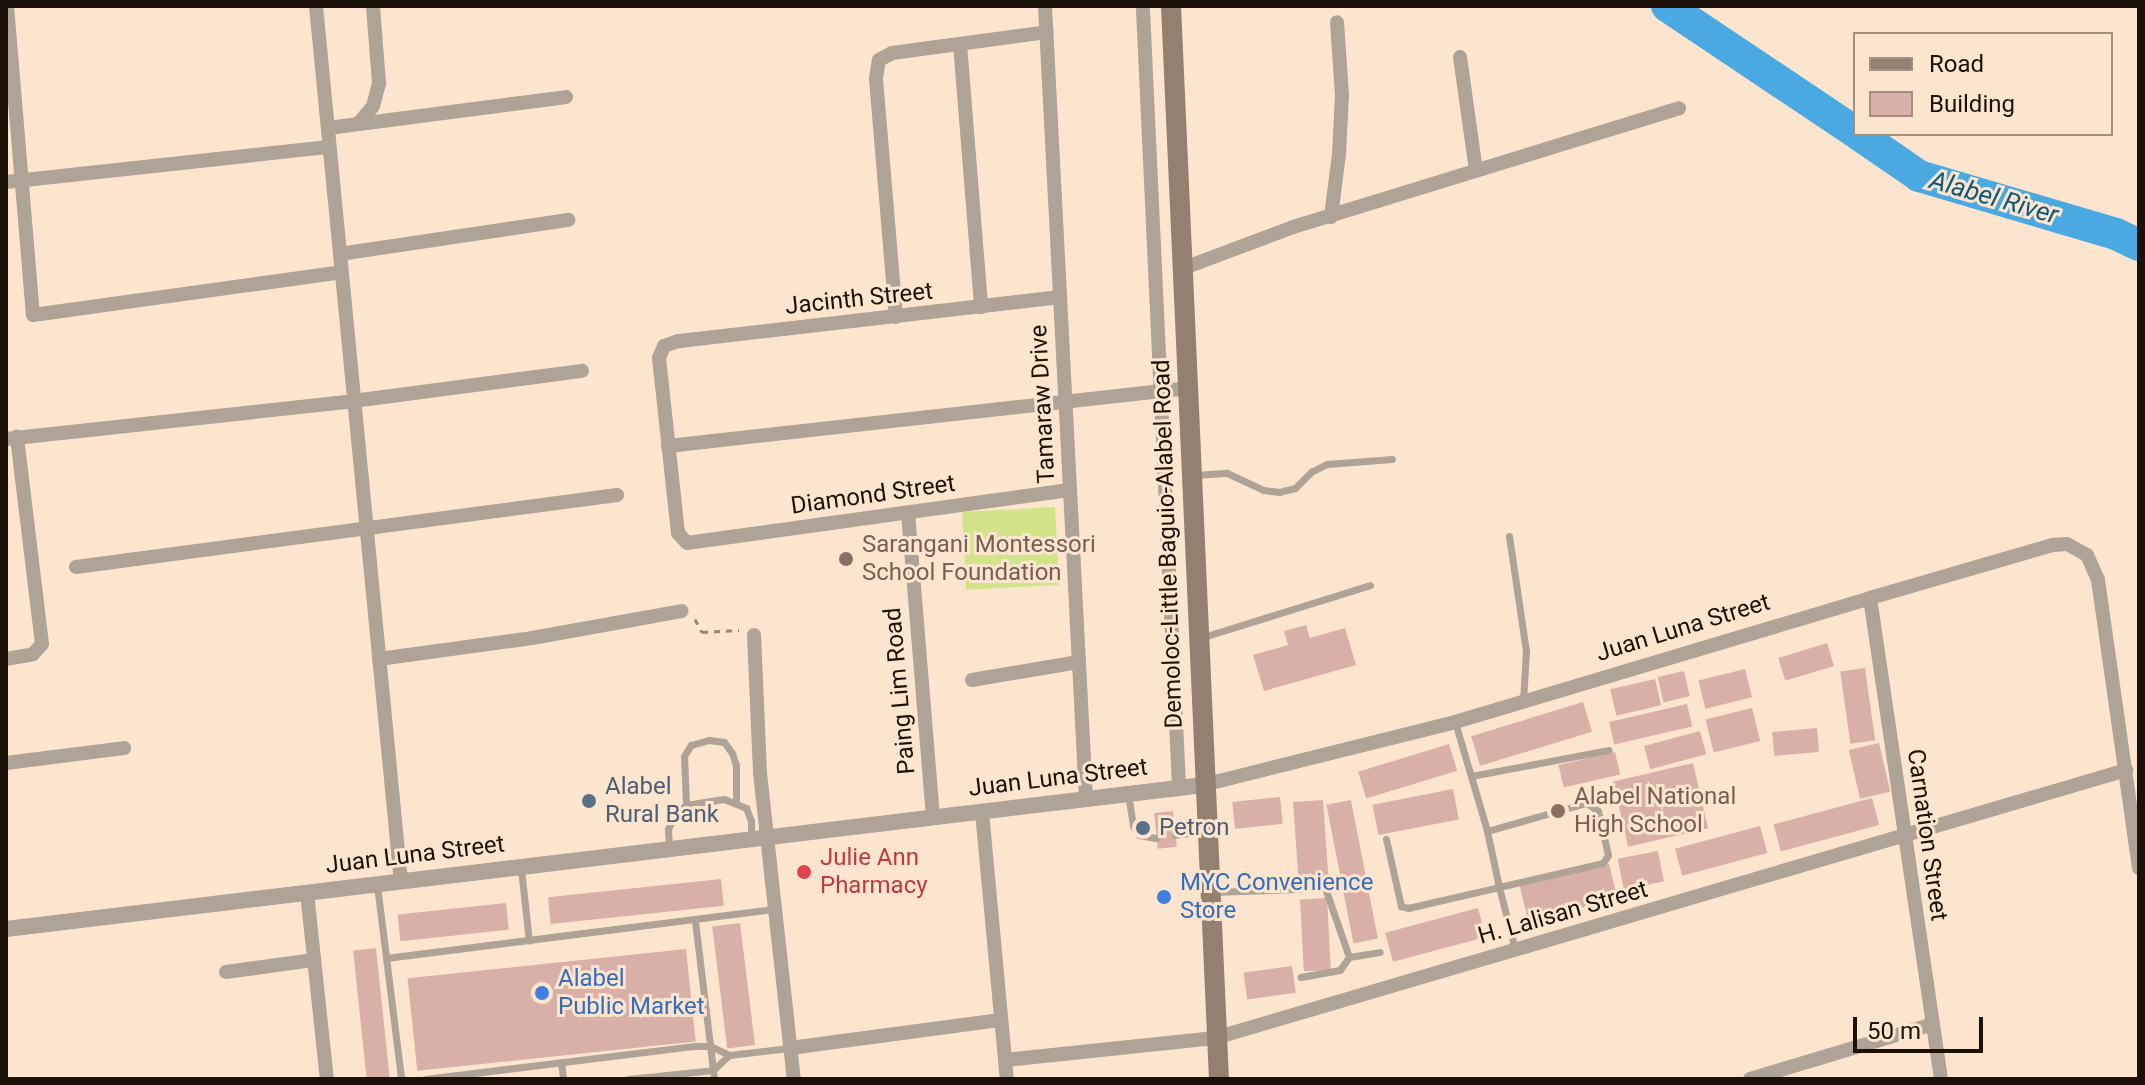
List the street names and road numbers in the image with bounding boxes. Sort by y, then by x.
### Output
street label: Jacinth Street [784,277,934,321]
street label: Tamaraw Drive [1024,324,1062,484]
street label: Demoloc-Little Baguio-Alabel Road [1147,359,1189,729]
street label: Diamond Street [789,469,957,521]
street label: Juan Luna Street [1593,588,1773,668]
street label: Paing Lim Road [878,606,922,776]
street label: Carnation Street [1901,747,1953,923]
street label: Juan Luna Street [967,753,1149,803]
street label: Juan Luna Street [324,830,506,880]
street label: H. Lalisan Street [1475,875,1651,951]

